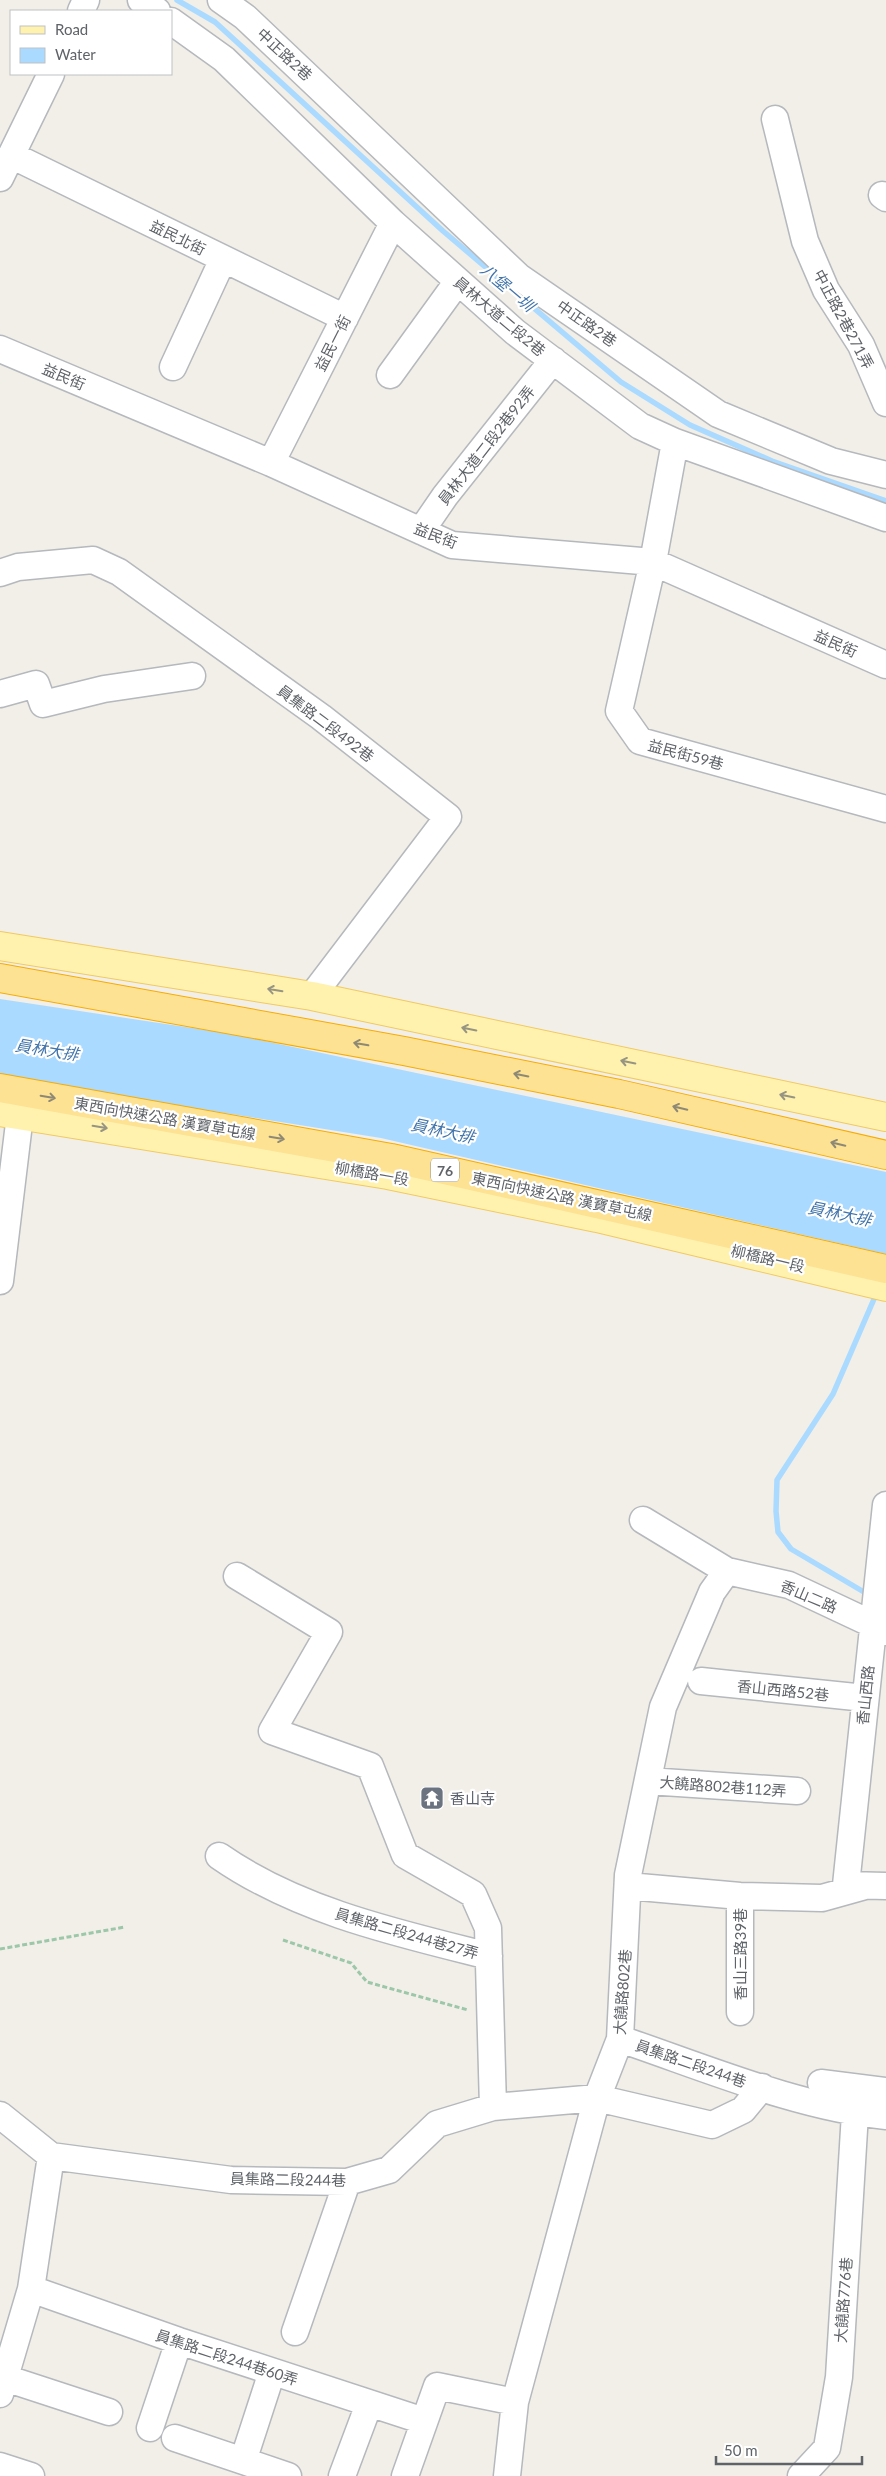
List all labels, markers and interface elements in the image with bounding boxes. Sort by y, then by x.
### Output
legend [10,10,172,75]
text: Road [55,20,88,38]
street label: 中正路2巷 [254,24,316,84]
text: Water [55,45,96,63]
street label: 益民北街 [147,216,209,258]
water label: 八堡一圳 [477,259,540,316]
street label: 中正路2巷271弄 [810,266,878,372]
street label: 員林大道二段2巷 [451,273,549,359]
street label: 中正路2巷 [554,296,620,350]
street label: 益民一街 [310,312,354,374]
street label: 益民街 [40,359,88,393]
street label: 員林大道二段2巷92弄 [434,382,538,508]
street label: 益民街 [412,519,460,551]
street label: 益民街 [812,626,860,660]
street label: 員集路二段492巷 [274,681,378,765]
street label: 益民街59巷 [646,735,726,773]
one-way arrow [268,985,284,995]
one-way arrow [461,1024,477,1033]
water label: 員林大排 [14,1035,82,1064]
one-way arrow [354,1038,370,1048]
one-way arrow [620,1057,636,1066]
one-way arrow [513,1070,529,1079]
one-way arrow [779,1091,795,1100]
one-way arrow [40,1093,56,1102]
street label: 東西向快速公路 漢寶草屯線 [73,1093,257,1143]
one-way arrow [672,1103,688,1112]
water label: 員林大排 [410,1114,478,1146]
one-way arrow [92,1123,108,1133]
one-way arrow [268,1133,284,1143]
one-way arrow [831,1139,847,1148]
street label: 柳橋路一段 [333,1158,411,1188]
road number: 76 [431,1158,459,1182]
street label: 東西向快速公路 漢寶草屯線 [470,1168,654,1224]
water label: 員林大排 [807,1197,875,1229]
street label: 柳橋路一段 [729,1241,807,1275]
street label: 香山二路 [778,1576,840,1616]
street label: 香山西路 [853,1664,877,1726]
street label: 香山西路52巷 [736,1676,830,1704]
street label: 大饒路802巷112弄 [659,1773,787,1799]
temple icon: 香山寺 [419,1785,445,1811]
place label: 香山寺 [450,1789,495,1807]
street label: 員集路二段244巷27弄 [333,1904,481,1962]
street label: 香山三路39巷 [731,1908,749,2000]
street label: 大饒路802巷 [610,1948,634,2036]
street label: 員集路二段244巷 [633,2036,749,2090]
street label: 員集路二段244巷 [230,2169,346,2189]
street label: 大饒路776巷 [831,2256,855,2344]
street label: 員集路二段244巷60弄 [154,2325,300,2389]
scale bar [716,2434,862,2466]
text: 50 m [724,2441,758,2459]

